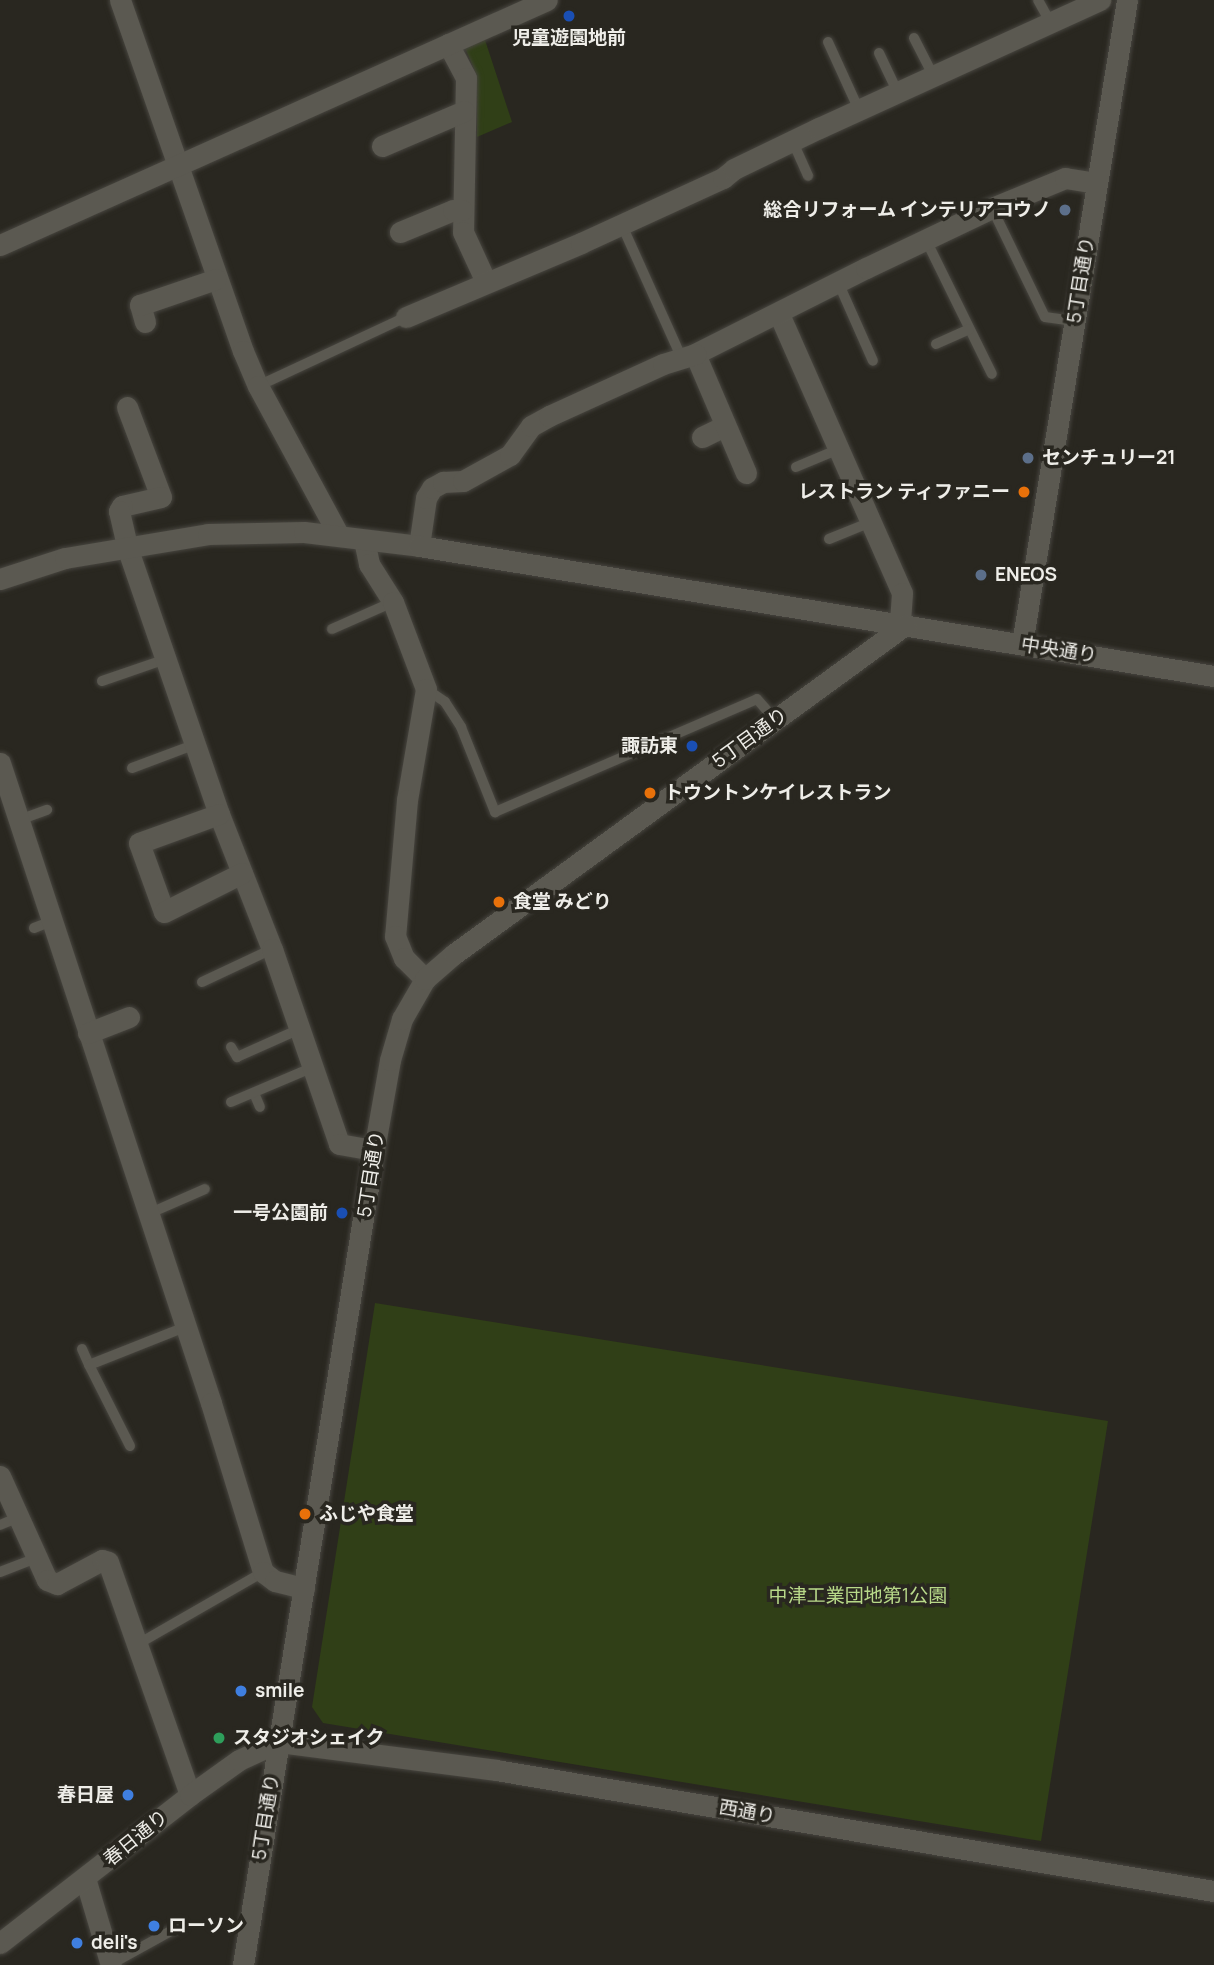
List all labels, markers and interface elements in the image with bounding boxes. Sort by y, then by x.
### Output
marker: 児童遊園地前 [561,8,577,24]
place label: 児童遊園地前 [512,27,626,49]
place label: 総合リフォーム インテリアコウノ [762,199,1051,221]
marker: 総合リフォーム インテリアコウノ [1057,202,1073,218]
street label: 5丁目通り [1063,235,1099,325]
place label: センチュリー21 [1042,447,1176,469]
marker: センチュリー21 [1020,450,1036,466]
place label: レストラン ティファニー [797,481,1010,503]
marker: レストラン ティファニー [1016,484,1032,500]
place label: ENEOS [995,564,1057,586]
marker: ENEOS [973,567,989,583]
street label: 中央通り [1020,633,1098,667]
street label: 5丁目通り [708,703,792,773]
place label: 諏訪東 [621,735,678,757]
marker: 諏訪東 [684,738,700,754]
place label: トウントンケイレストラン [664,782,892,804]
marker: トウントンケイレストラン [642,785,658,801]
place label: 食堂 みどり [513,891,612,913]
marker: 食堂 みどり [491,894,507,910]
street label: 5丁目通り [353,1129,389,1219]
place label: 一号公園前 [233,1202,328,1224]
marker: 一号公園前 [334,1205,350,1221]
place label: ふじや食堂 [319,1503,414,1525]
marker: ふじや食堂 [297,1506,313,1522]
park label: 中津工業団地第1公園 [769,1585,947,1607]
place label: smile [255,1680,304,1702]
marker: smile [233,1683,249,1699]
place label: スタジオシェイク [233,1727,385,1749]
marker: スタジオシェイク [211,1730,227,1746]
street label: 5丁目通り [248,1772,284,1862]
place label: 春日屋 [57,1784,114,1806]
marker: 春日屋 [120,1787,136,1803]
street label: 西通り [717,1796,777,1828]
street label: 春日通り [99,1805,173,1871]
place label: ローソン [168,1915,244,1937]
marker: ローソン [146,1918,162,1934]
place label: deli's [91,1932,138,1954]
marker: deli's [69,1935,85,1951]

